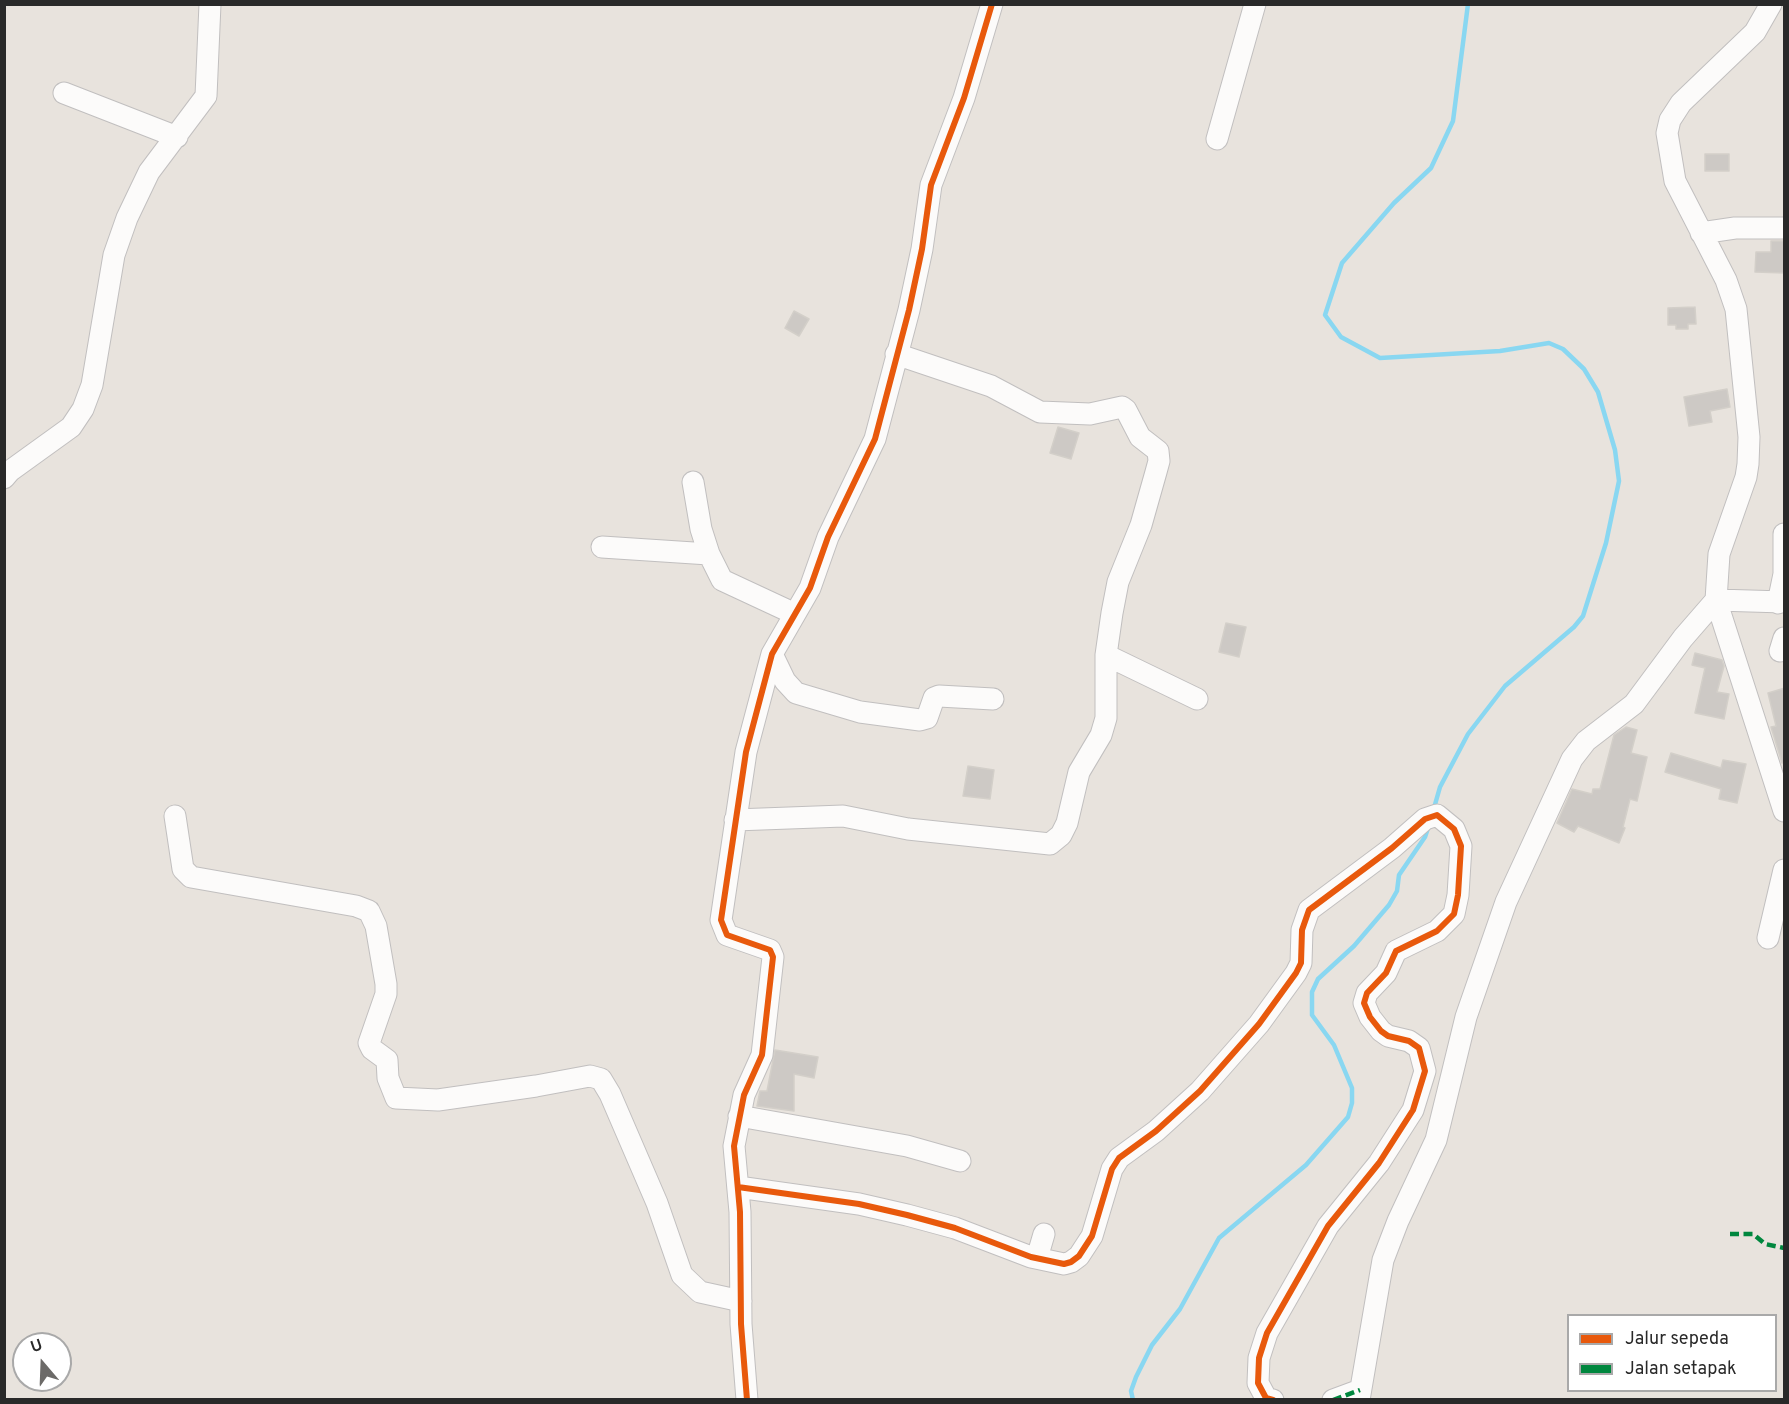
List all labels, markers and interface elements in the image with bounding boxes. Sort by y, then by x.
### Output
legend [1567,1314,1777,1392]
text: Jalur sepeda [1625,1328,1729,1351]
north arrow [12,1332,72,1392]
text: U [28,1336,45,1358]
text: Jalan setapak [1625,1358,1737,1381]

